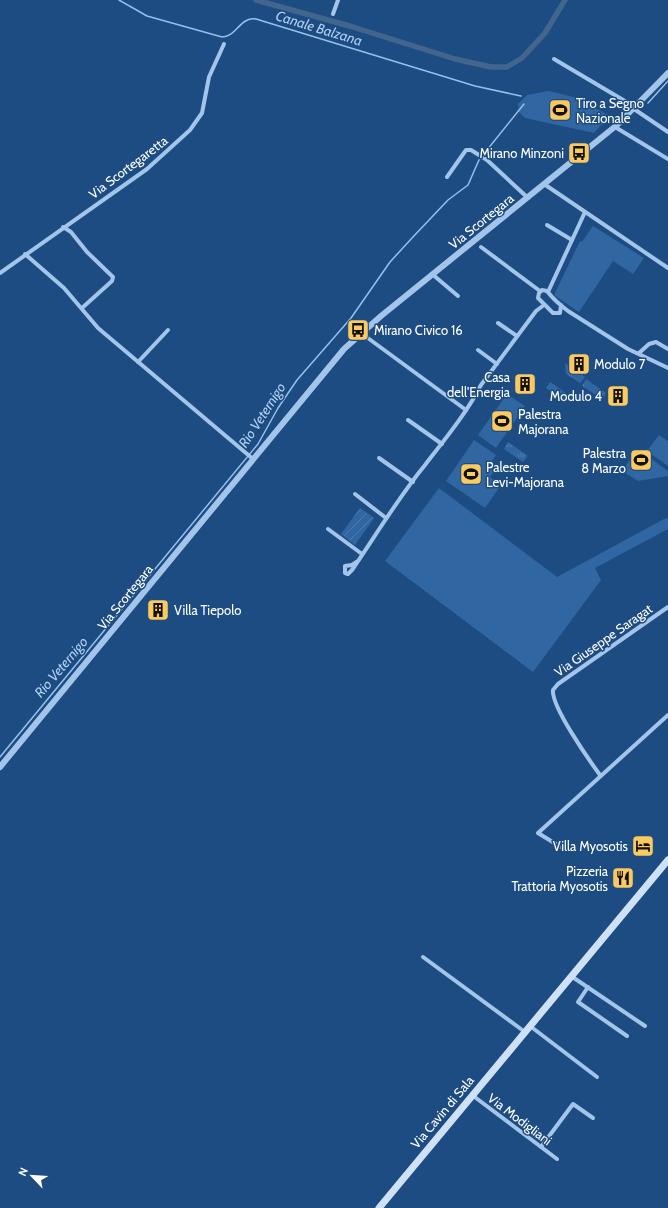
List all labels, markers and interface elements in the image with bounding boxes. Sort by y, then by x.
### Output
water label: Canale Balzana [273,6,365,50]
place label: Tiro a Segno Nazionale [576,95,644,126]
sports icon: Tiro a Segno Nazionale [547,97,573,123]
street label: Via Scortegaretta [85,132,171,202]
bus stop icon: Mirano Minzoni [566,140,592,166]
place label: Mirano Minzoni [480,145,564,161]
street label: Via Scortegara [445,189,517,252]
bus stop icon: Mirano Civico 16 [345,317,371,343]
place label: Mirano Civico 16 [374,322,463,338]
building icon: Modulo 7 [566,351,592,377]
place label: Modulo 7 [594,356,646,372]
place label: Casa dell'Energia [447,369,511,400]
building icon: Casa dell'Energia [512,371,538,397]
water label: Rio Veternigo [234,379,290,451]
building icon: Modulo 4 [605,383,631,409]
place label: Modulo 4 [550,388,602,404]
place label: Palestra Majorana [518,406,569,438]
sports icon: Palestra Majorana [489,408,515,434]
place label: Palestra 8 Marzo [581,445,627,476]
sports icon: Palestra 8 Marzo [628,447,654,473]
place label: Palestre Levi-Majorana [486,459,565,491]
sports icon: Palestre Levi-Majorana [458,461,484,487]
street label: Via Scortegara [94,561,157,633]
building icon: Villa Tiepolo [145,597,171,623]
street label: Via Giuseppe Saragat [551,600,656,680]
place label: Villa Tiepolo [174,602,241,618]
water label: Rio Veternigo [30,633,92,701]
hotel icon: Villa Myosotis [630,833,656,859]
place label: Villa Myosotis [553,838,629,854]
place label: Pizzeria Trattoria Myosotis [511,863,609,894]
restaurant icon: Pizzeria Trattoria Myosotis [610,865,636,891]
street label: Via Cavin di Sala [407,1072,477,1152]
street label: Via Modigliani [485,1090,555,1148]
north arrow [12,1156,52,1196]
text: N [15,1165,31,1178]

